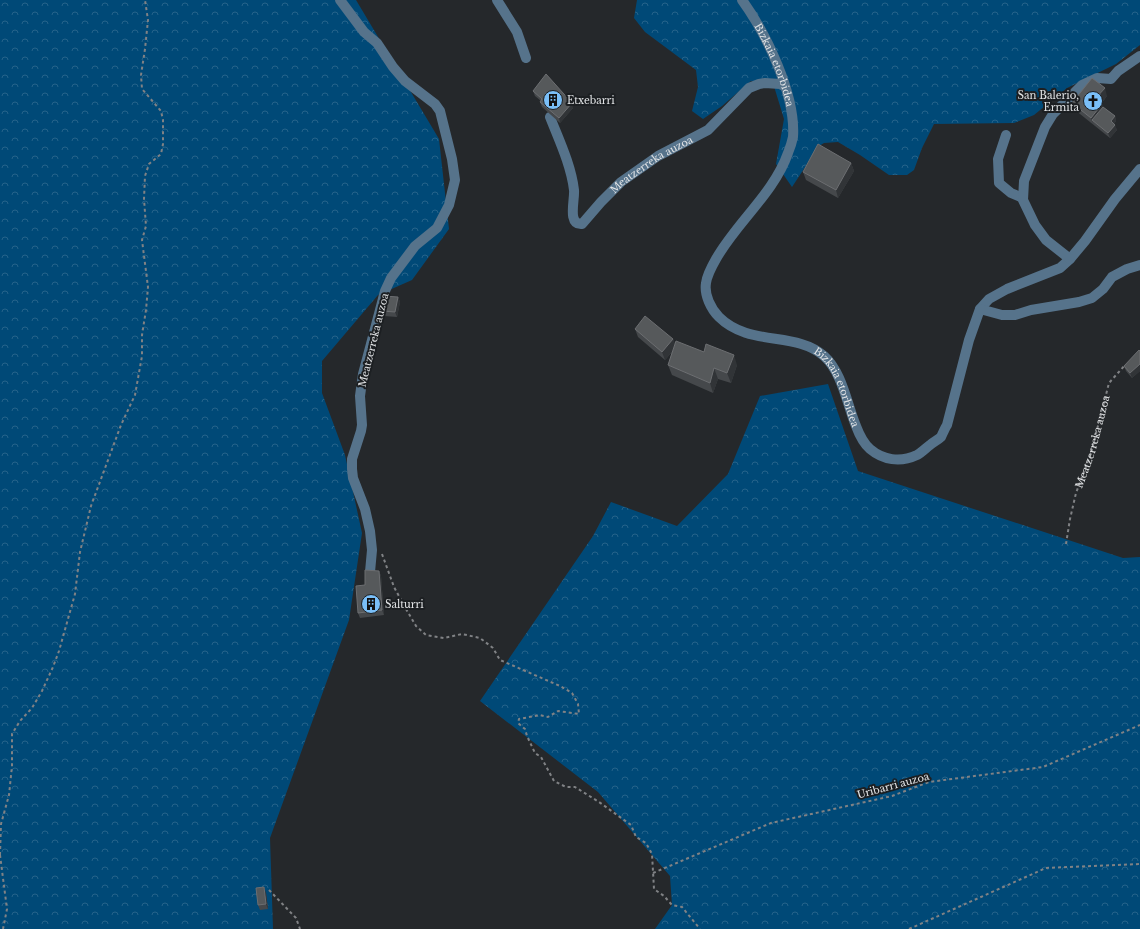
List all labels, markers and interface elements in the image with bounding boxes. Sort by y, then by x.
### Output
street label: Bizkaia etorbidea [751,21,796,108]
building icon: Etxebarri [542,89,564,111]
place label: San Balerio, Ermita [1018,89,1079,114]
church icon: San Balerio, Ermita [1082,90,1104,112]
place label: Etxebarri [567,94,615,107]
street label: Meatzerreka auzoa [607,133,696,196]
street label: Meatzerreka auzoa [356,291,392,389]
street label: Bizkaia etorbidea [811,345,862,429]
street label: Meatzerreka auzoa [1072,393,1113,490]
building icon: Salturri [360,593,382,615]
place label: Salturri [385,598,424,611]
street label: Uribarri auzoa [856,769,931,801]

